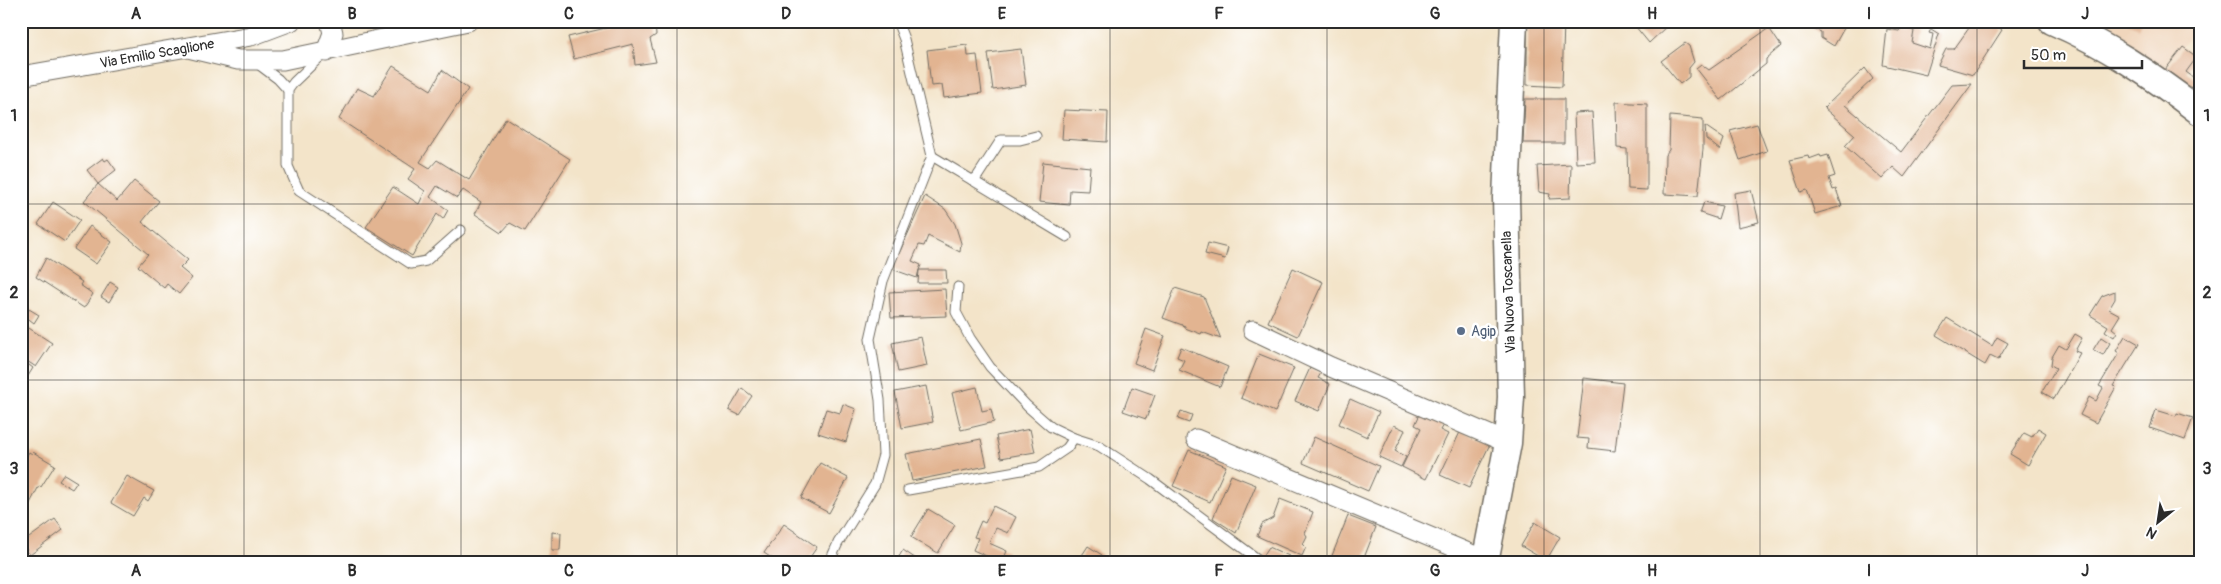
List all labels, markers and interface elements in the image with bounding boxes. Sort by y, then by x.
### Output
text: A [131,4,142,24]
text: B [347,4,357,24]
text: C [564,4,574,24]
text: D [781,4,791,24]
text: E [998,4,1007,24]
text: F [1214,4,1224,24]
text: G [1430,4,1441,24]
text: H [1647,4,1657,24]
text: I [1867,4,1871,24]
text: J [2081,4,2089,24]
street label: Via Emilio Scaglione [99,35,216,72]
scale bar [2024,38,2141,70]
text: 50 m [2031,46,2066,65]
text: 1 [11,106,17,126]
text: 1 [2204,106,2210,126]
street label: Via Nuova Toscanella [1498,231,1519,353]
text: 2 [10,283,19,303]
text: 2 [2203,283,2212,303]
place label: Agip [1471,323,1497,340]
marker: Agip [1455,325,1467,337]
text: 3 [10,459,19,479]
text: 3 [2203,459,2212,479]
north arrow [2134,496,2184,546]
text: N [2143,523,2160,543]
text: A [131,561,142,581]
text: B [347,561,357,581]
text: C [564,561,574,581]
text: D [781,561,791,581]
text: E [998,561,1007,581]
text: F [1214,561,1224,581]
text: G [1430,561,1441,581]
text: H [1647,561,1657,581]
text: I [1867,561,1871,581]
text: J [2081,561,2089,581]

